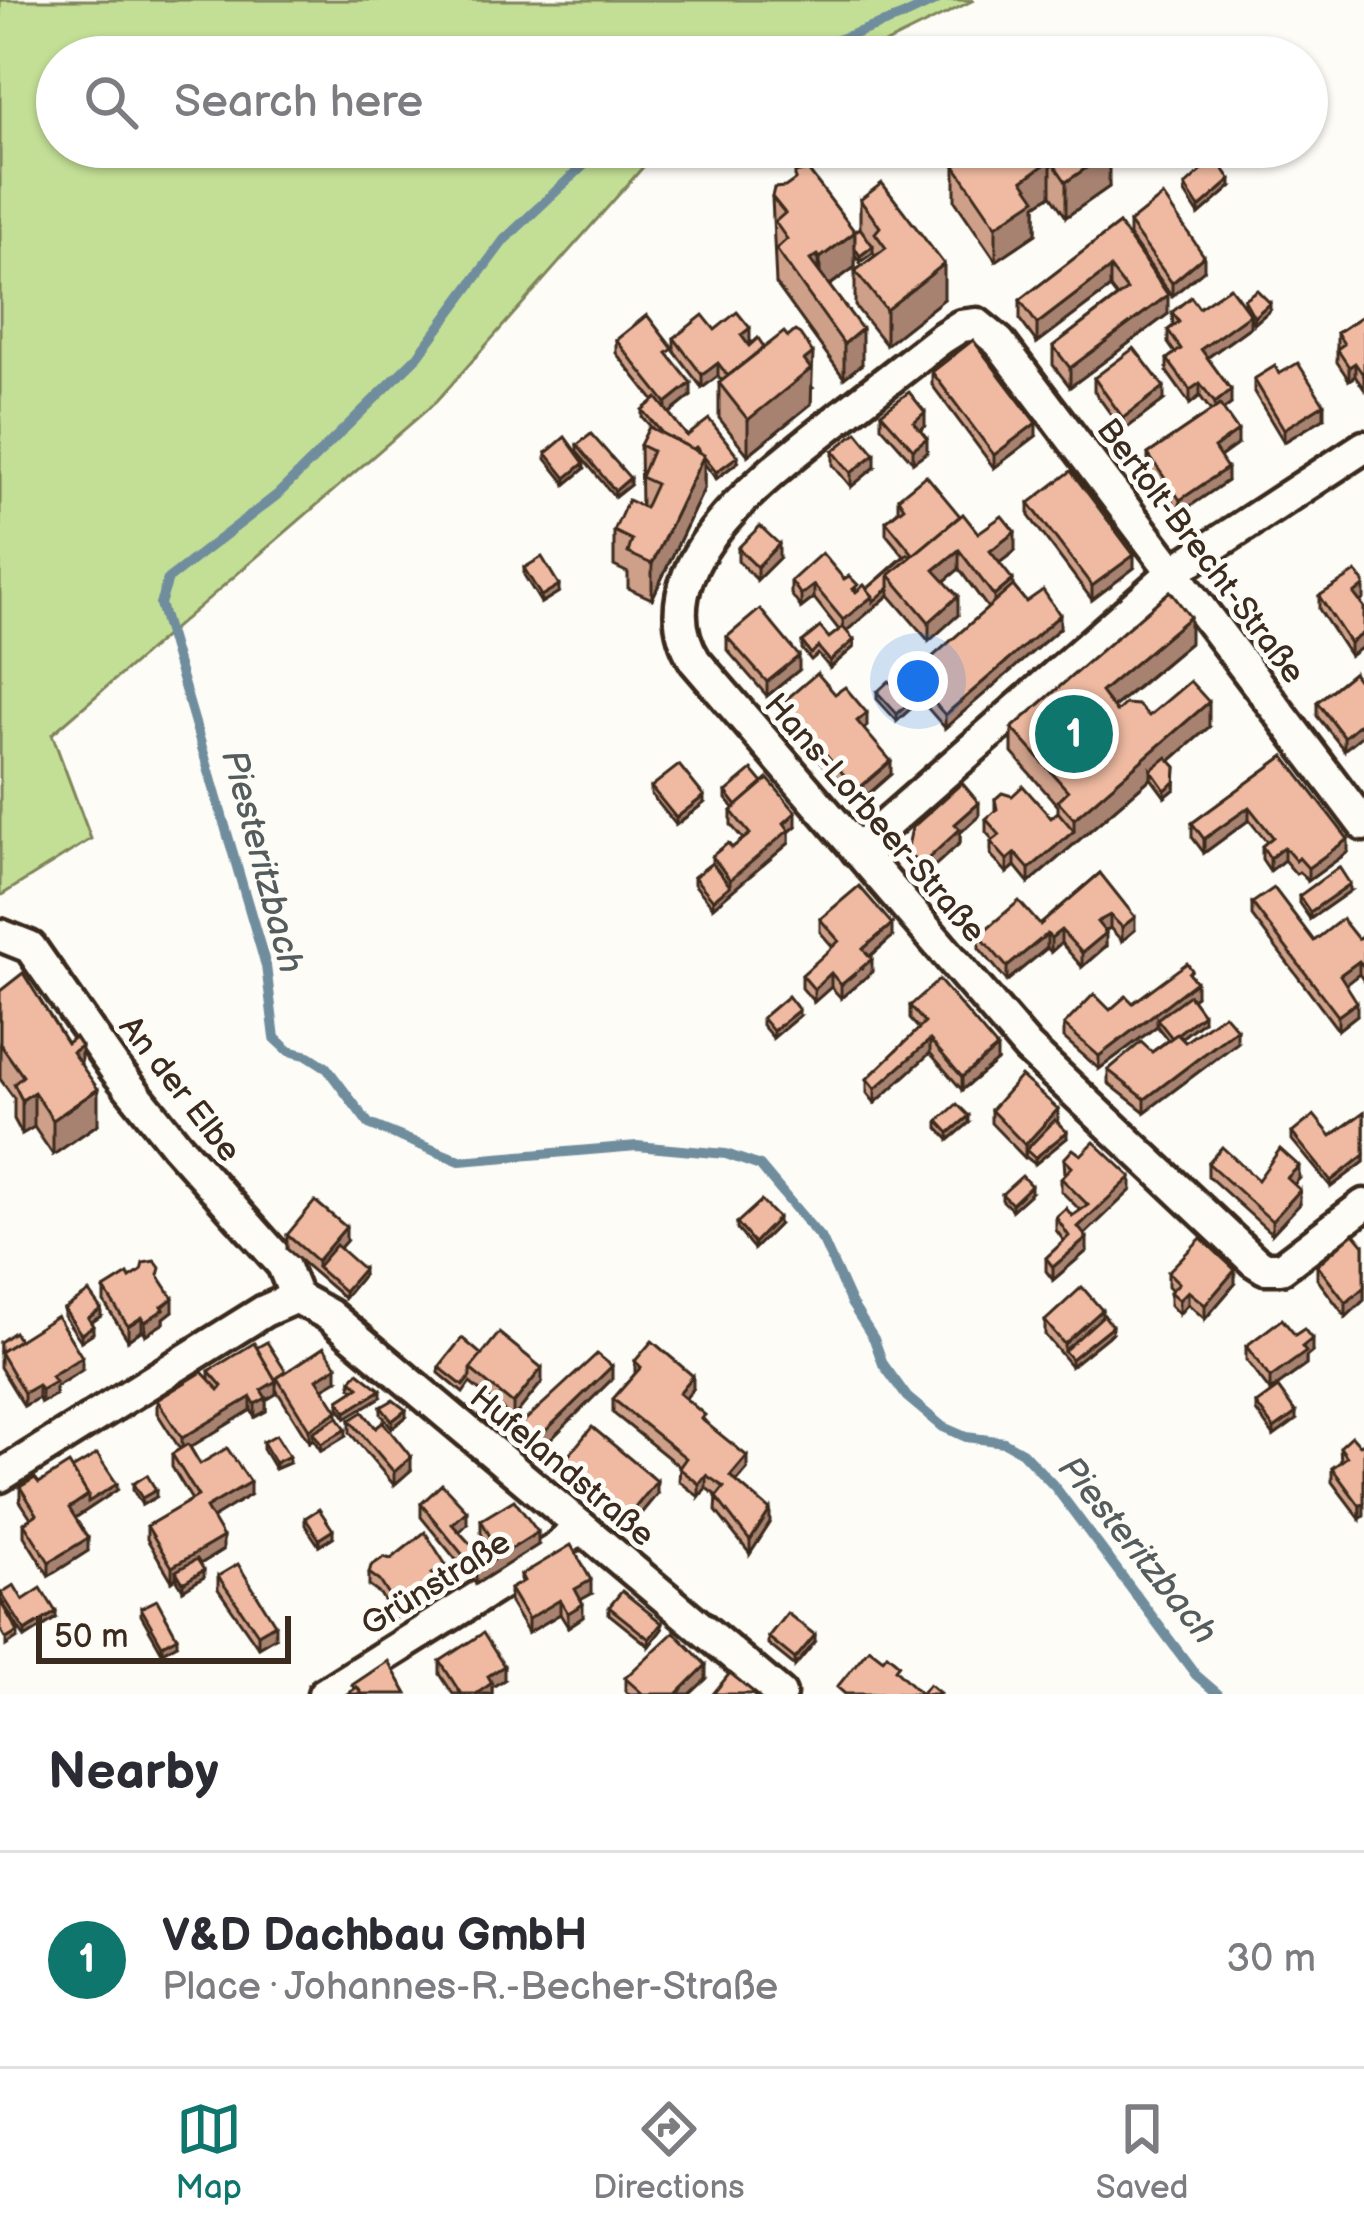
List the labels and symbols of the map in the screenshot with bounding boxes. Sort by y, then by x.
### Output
street label: Bertolt-Brecht-Straße [1088,411,1313,692]
your location [888,651,948,711]
street label: Hans-Lorbeer-Straße [755,685,994,951]
pin: 1 [1035,689,1113,779]
water label: Piesteritzbach [211,745,312,978]
street label: An der Elbe [110,1008,249,1170]
street label: Hufelandstraße [461,1378,662,1555]
water label: Piesteritzbach [1048,1448,1226,1653]
street label: Grünstraße [354,1522,518,1645]
scale bar [36,1610,291,1663]

